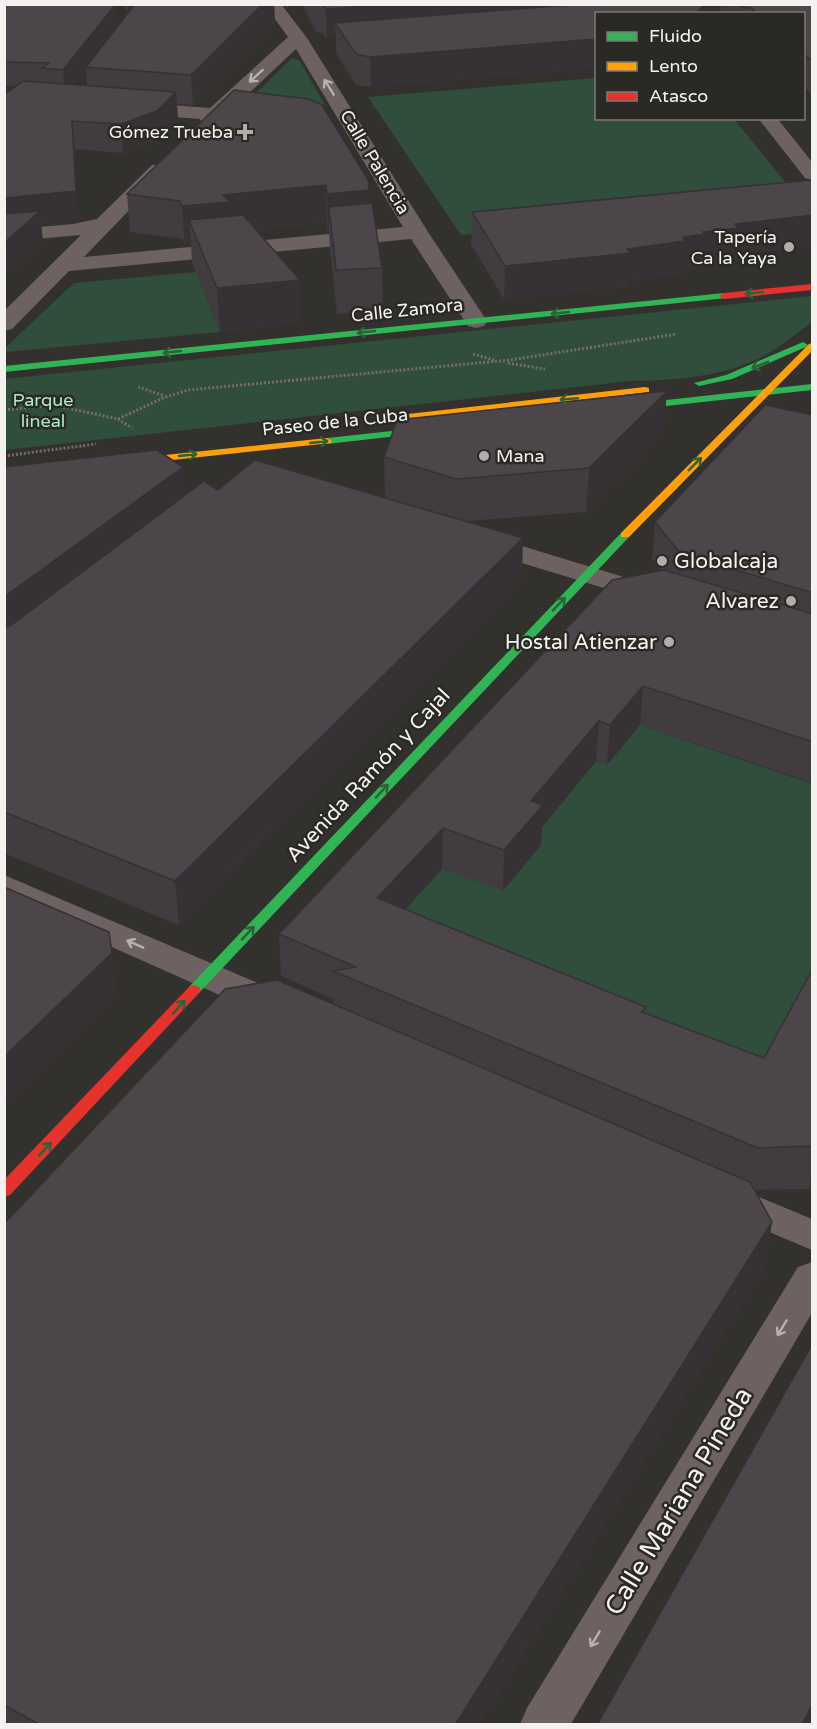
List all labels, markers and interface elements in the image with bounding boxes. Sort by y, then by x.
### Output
legend [595,12,805,120]
text: Fluido [649,25,702,47]
text: Lento [649,55,698,77]
one-way arrow [249,69,264,83]
one-way arrow [322,79,335,96]
text: Atasco [649,85,708,107]
street label: Calle Palencia [335,106,415,218]
place label: Gómez Trueba [109,121,233,143]
marker: Gómez Trueba [238,125,252,139]
place label: Tapería Ca la Yaya [691,226,777,269]
marker: Tapería Ca la Yaya [782,240,796,254]
one-way arrow [745,288,765,299]
street label: Calle Zamora [350,293,464,327]
one-way arrow [551,308,571,319]
one-way arrow [357,327,377,338]
one-way arrow [163,347,183,358]
one-way arrow [751,360,769,371]
park label: Parque lineal [13,389,73,432]
one-way arrow [559,394,579,405]
street label: Paseo de la Cuba [261,403,409,441]
one-way arrow [308,436,328,447]
place label: Mana [496,445,545,467]
marker: Mana [477,449,491,463]
one-way arrow [177,450,197,461]
one-way arrow [688,457,703,472]
place label: Globalcaja [674,549,778,574]
marker: Globalcaja [655,554,669,568]
place label: Alvarez [705,589,779,614]
marker: Alvarez [784,594,798,608]
one-way arrow [552,596,566,611]
place label: Hostal Atienzar [505,630,657,655]
marker: Hostal Atienzar [662,635,676,649]
street label: Avenida Ramón y Cajal [281,683,456,868]
one-way arrow [375,784,389,799]
one-way arrow [241,926,255,941]
one-way arrow [127,938,145,949]
one-way arrow [171,1000,185,1015]
one-way arrow [37,1141,52,1156]
one-way arrow [776,1319,788,1336]
street label: Calle Mariana Pineda [598,1382,759,1621]
one-way arrow [589,1630,601,1647]

